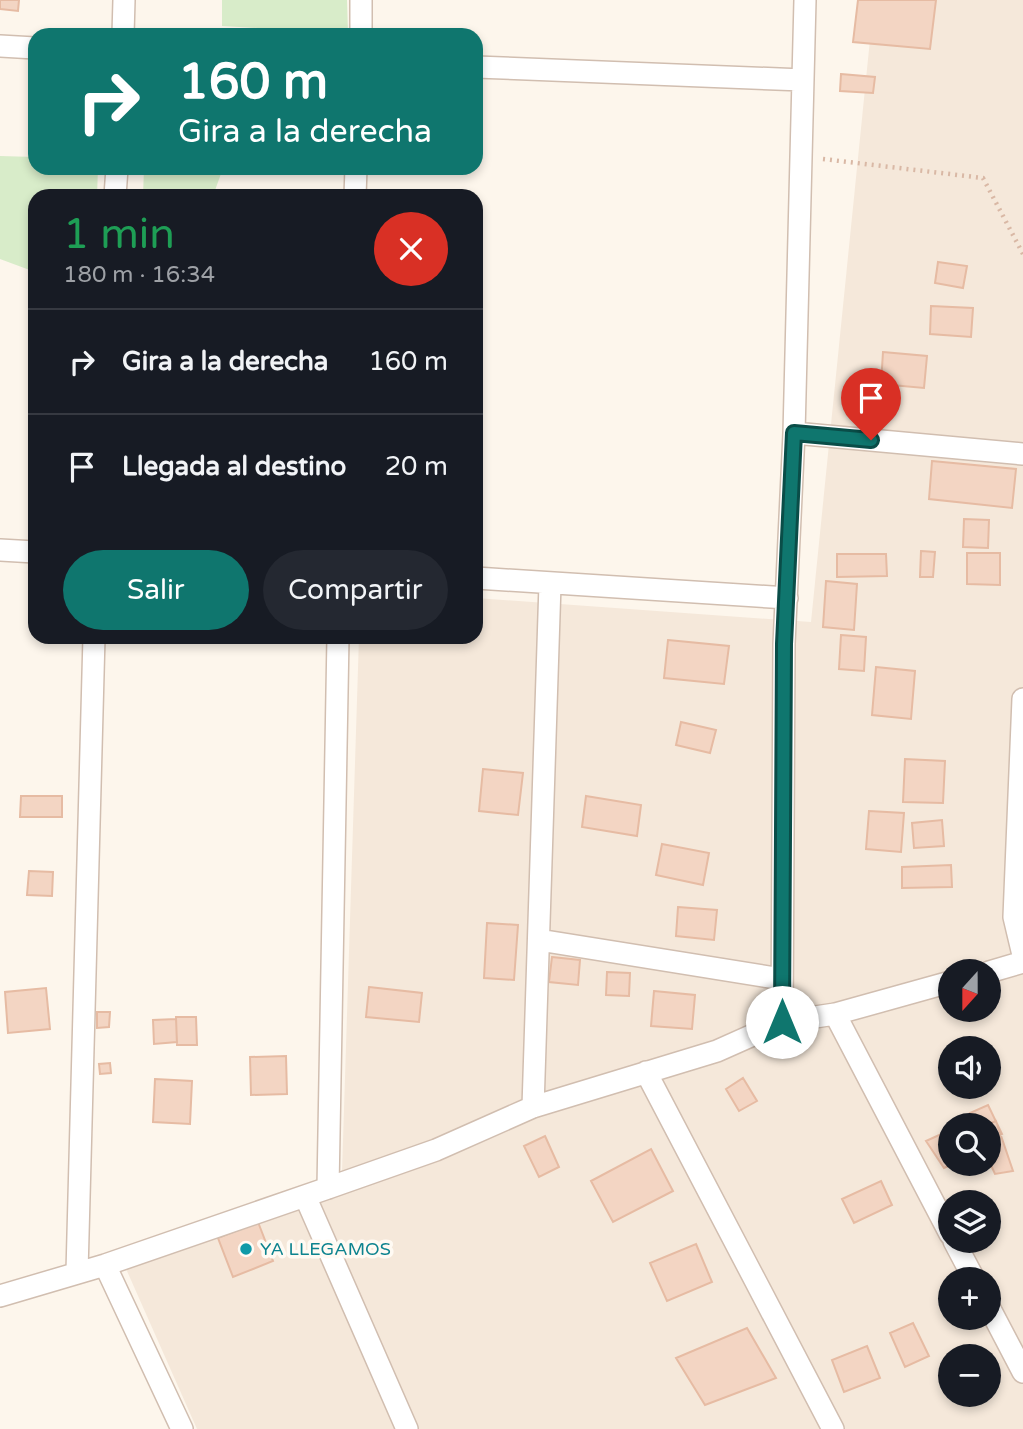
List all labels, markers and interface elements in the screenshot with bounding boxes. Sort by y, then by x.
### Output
text: 160 m [178,53,328,112]
icon: right [63,56,154,147]
text: Gira a la derecha [178,113,432,151]
text: 1 min [63,209,175,260]
button: close [374,212,448,286]
text: 180 m · 16:34 [63,261,215,289]
icon: right [63,343,101,381]
text: Gira a la derecha [122,346,328,377]
text: 160 m [368,346,448,377]
pin [841,368,901,440]
icon: arrive [852,379,890,417]
icon: arrive [63,448,101,486]
text: Llegada al destino [122,451,346,482]
text: 20 m [385,451,448,482]
button: Salir [63,550,249,630]
button: Compartir [263,550,448,630]
north arrow [938,959,1001,1022]
map controls [938,959,1001,1407]
position arrow [745,985,819,1059]
button: sound [938,1036,1001,1099]
button: search [938,1113,1001,1176]
button: layers [938,1190,1001,1253]
place label: YA LLEGAMOS [260,1238,391,1260]
marker: YA LLEGAMOS [238,1241,254,1257]
button: + [938,1267,1001,1330]
button: − [938,1344,1001,1407]

